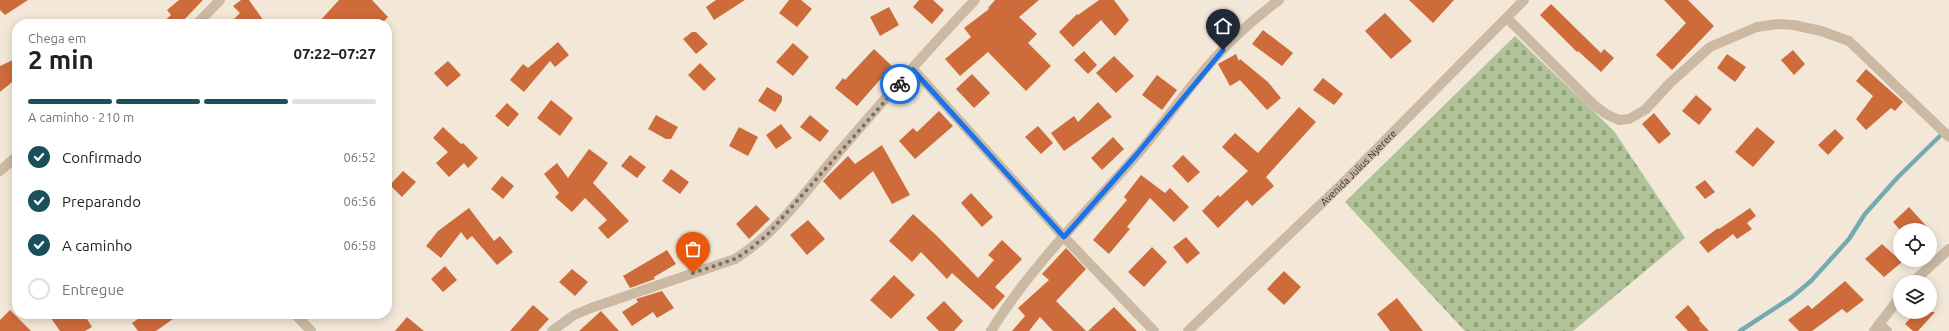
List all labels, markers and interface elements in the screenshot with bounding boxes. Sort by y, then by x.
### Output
pin [1206,9,1240,50]
icon: home [1212,15,1234,37]
text: Chega em [28,31,86,45]
text: 2 min [28,45,94,74]
text: 07:22–07:27 [293,45,376,62]
courier [880,64,920,104]
icon: bike [889,73,911,95]
text: A caminho · 210 m [28,110,134,124]
street label: Avenida Julius Nyerere [1318,127,1398,207]
icon: check [28,146,50,168]
text: Confirmado [62,149,142,166]
text: 06:52 [343,150,376,164]
icon: check [28,190,50,212]
text: Preparando [62,193,141,210]
text: 06:56 [343,194,376,208]
map controls [1893,223,1937,319]
button: locate [1893,223,1937,267]
pin [676,232,710,273]
icon: check [28,234,50,256]
text: A caminho [62,237,132,254]
text: 06:58 [343,238,376,252]
icon: bag [682,238,704,260]
button: layers [1893,275,1937,319]
text: Entregue [62,281,124,298]

